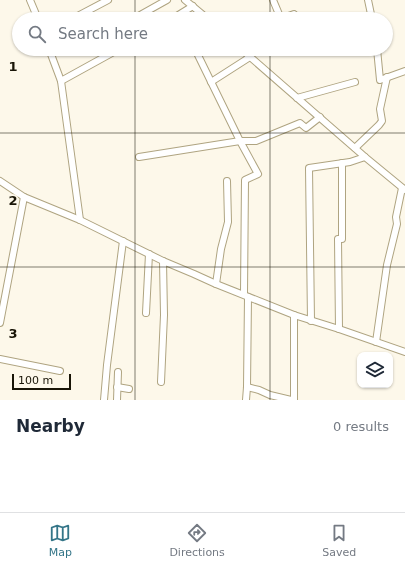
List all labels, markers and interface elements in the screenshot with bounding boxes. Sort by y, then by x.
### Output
search box [12,12,393,56]
icon: search [26,23,48,45]
text: Search here [58,25,148,43]
text: 1 [8,59,18,74]
text: 2 [8,193,18,208]
text: 3 [8,326,18,341]
map controls [357,352,393,388]
button: layers [357,352,393,388]
scale bar [12,372,71,391]
text: 100 m [18,374,53,387]
text: Nearby [16,416,85,436]
text: 0 results [333,419,389,434]
tab: Map [49,522,72,559]
tab: Directions [169,522,225,559]
tab: Saved [322,522,356,559]

